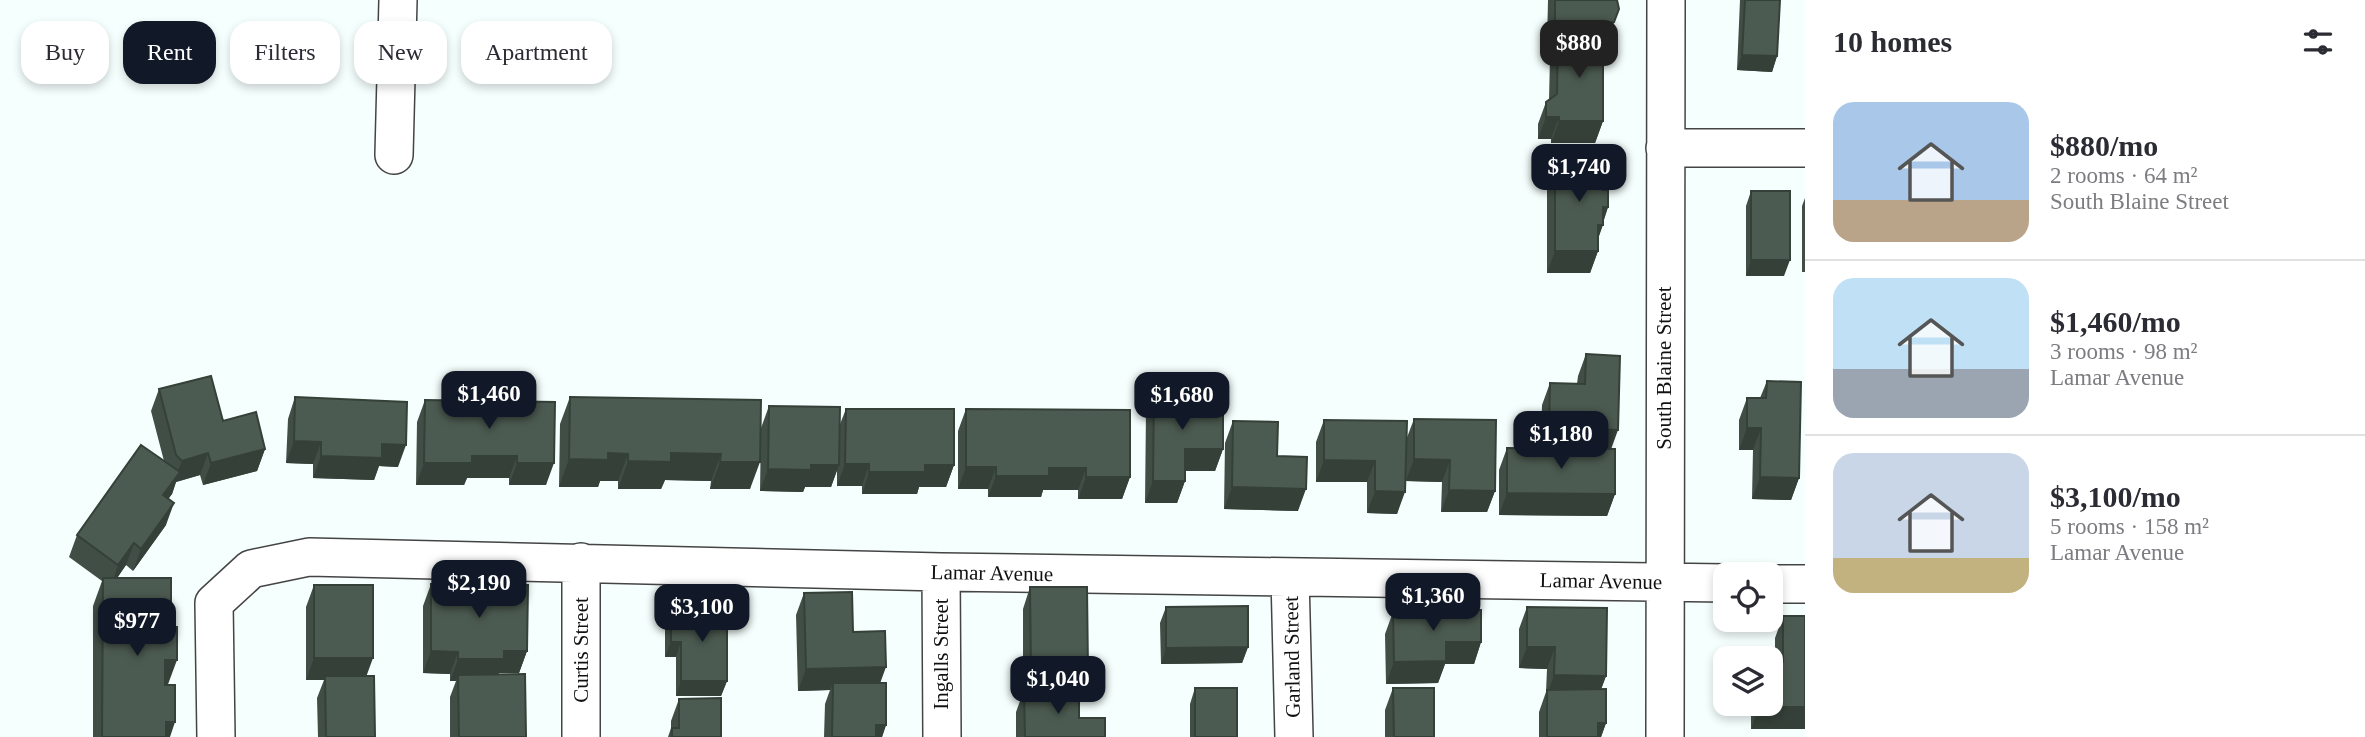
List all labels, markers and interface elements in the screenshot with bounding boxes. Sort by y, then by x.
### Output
pin: $880 [1538,20,1620,80]
chip: Buy [21,21,109,84]
chip: Rent [123,21,216,84]
chip: Filters [230,21,340,84]
chip: New [354,21,447,84]
chip: Apartment [461,21,612,84]
icon: filters [2299,23,2337,61]
text: 10 homes [1833,25,1952,58]
text: $880 [1556,30,1602,55]
text: $880/mo [2050,129,2158,162]
icon: home [1889,130,1973,214]
pin: $1,740 [1522,144,1636,204]
text: $1,740 [1547,154,1611,179]
text: 2 rooms · 64 m² [2050,163,2197,188]
text: South Blaine Street [2050,189,2229,214]
street label: South Blaine Street [1652,286,1676,450]
text: $1,460/mo [2050,305,2181,338]
icon: home [1889,306,1973,390]
text: 3 rooms · 98 m² [2050,339,2197,364]
text: Lamar Avenue [2050,365,2184,390]
pin: $1,460 [432,372,546,431]
pin: $1,680 [1125,372,1239,432]
text: $1,460 [457,381,521,406]
text: $1,680 [1150,382,1214,407]
pin: $1,180 [1504,412,1618,471]
text: $1,180 [1529,421,1593,446]
text: $3,100/mo [2050,480,2181,513]
icon: home [1889,481,1973,565]
text: 5 rooms · 158 m² [2050,514,2209,539]
text: Lamar Avenue [2050,540,2184,565]
pin: $2,190 [422,560,536,620]
street label: Lamar Avenue [930,560,1054,586]
map controls [1713,562,1783,716]
button: locate [1713,562,1783,632]
street label: Lamar Avenue [1539,568,1663,594]
text: $2,190 [447,570,511,595]
pin: $1,360 [1376,574,1490,633]
text: $1,360 [1401,583,1465,608]
pin: $3,100 [645,584,759,644]
text: $3,100 [670,594,734,619]
street label: Garland Street [1279,596,1305,718]
street label: Curtis Street [569,597,593,703]
pin: $977 [96,598,178,658]
street label: Ingalls Street [929,598,953,710]
text: $977 [114,608,160,633]
button: layers [1713,646,1783,716]
pin: $1,040 [1001,656,1115,716]
text: $1,040 [1026,666,1090,691]

